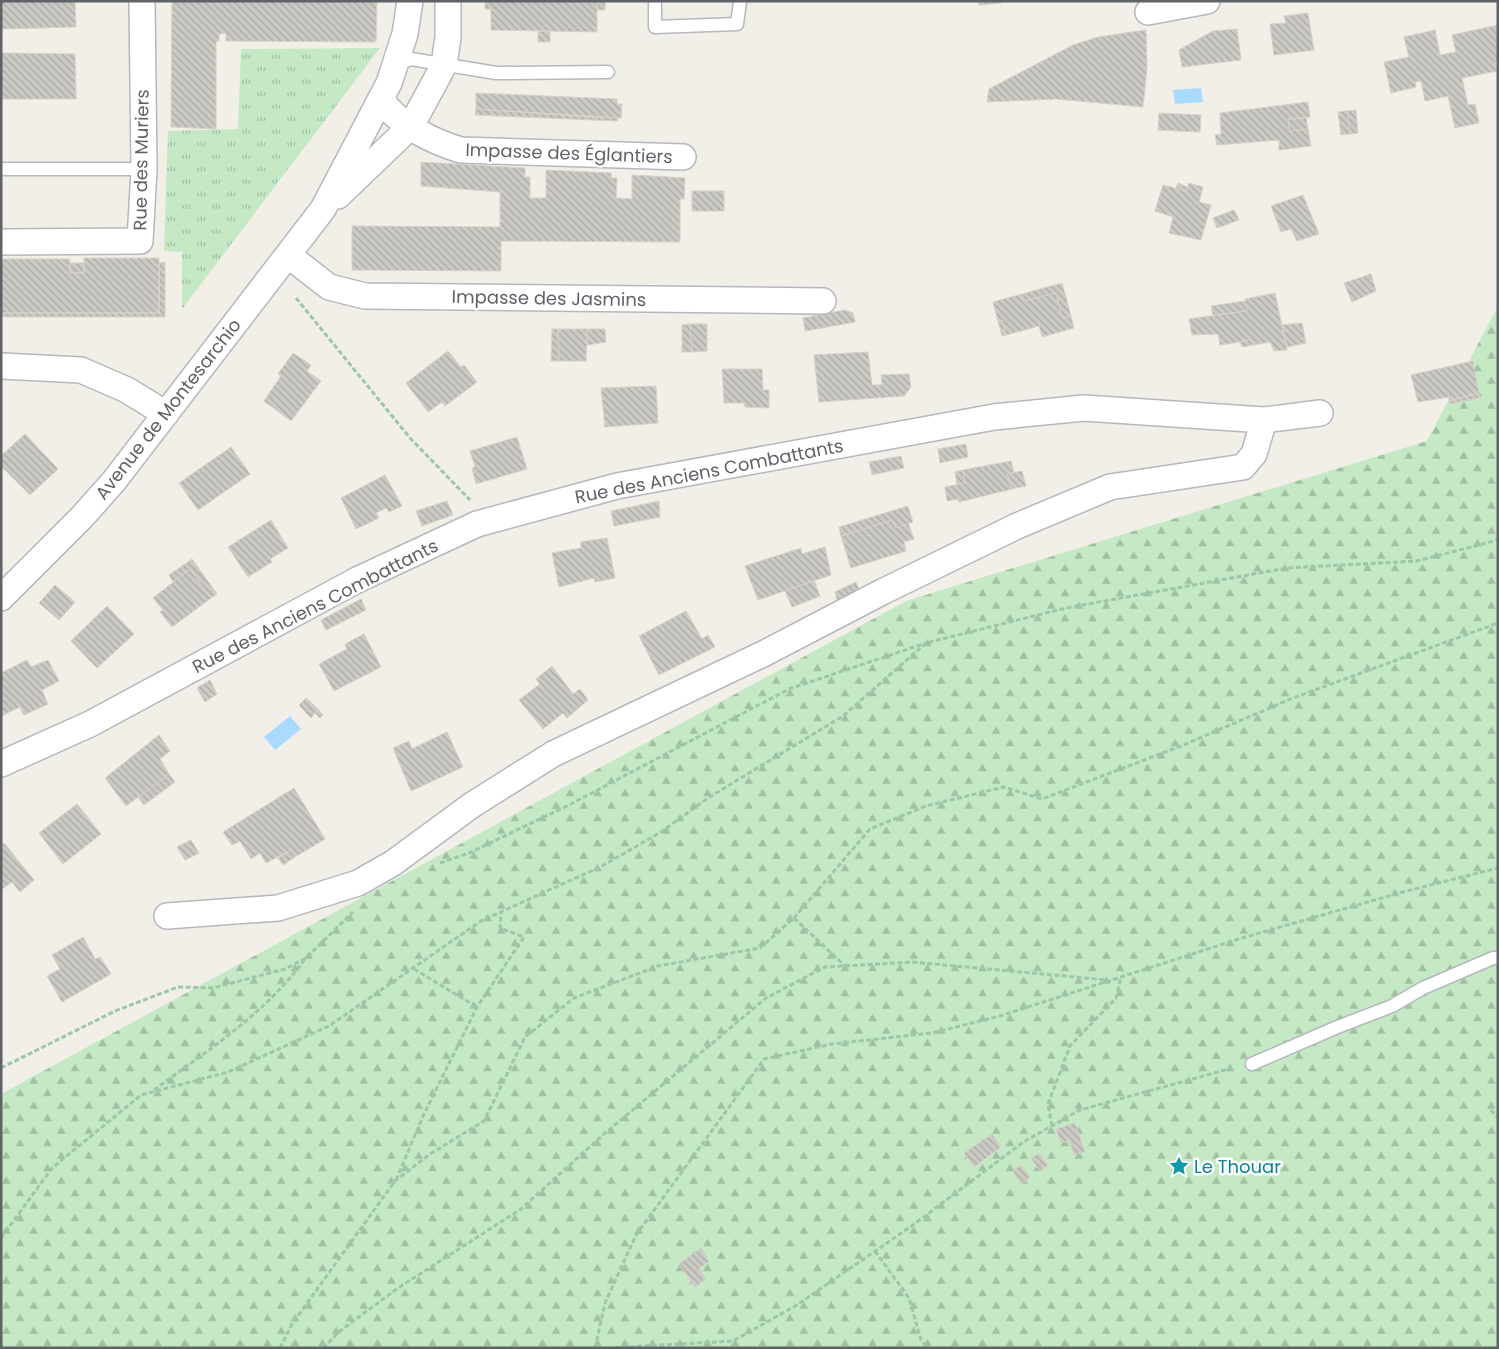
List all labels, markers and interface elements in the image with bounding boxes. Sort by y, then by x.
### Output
street label: Rue des Muriers [127,89,155,231]
street label: Impasse des Églantiers [465,137,673,169]
street label: Impasse des Jasmins [451,284,647,312]
street label: Avenue de Montesarchio [89,313,247,505]
street label: Rue des Anciens Combattants [573,433,845,509]
street label: Rue des Anciens Combattants [188,533,442,679]
place label: Le Thouar [1194,1154,1281,1179]
place icon: Le Thouar [1168,1155,1190,1177]

